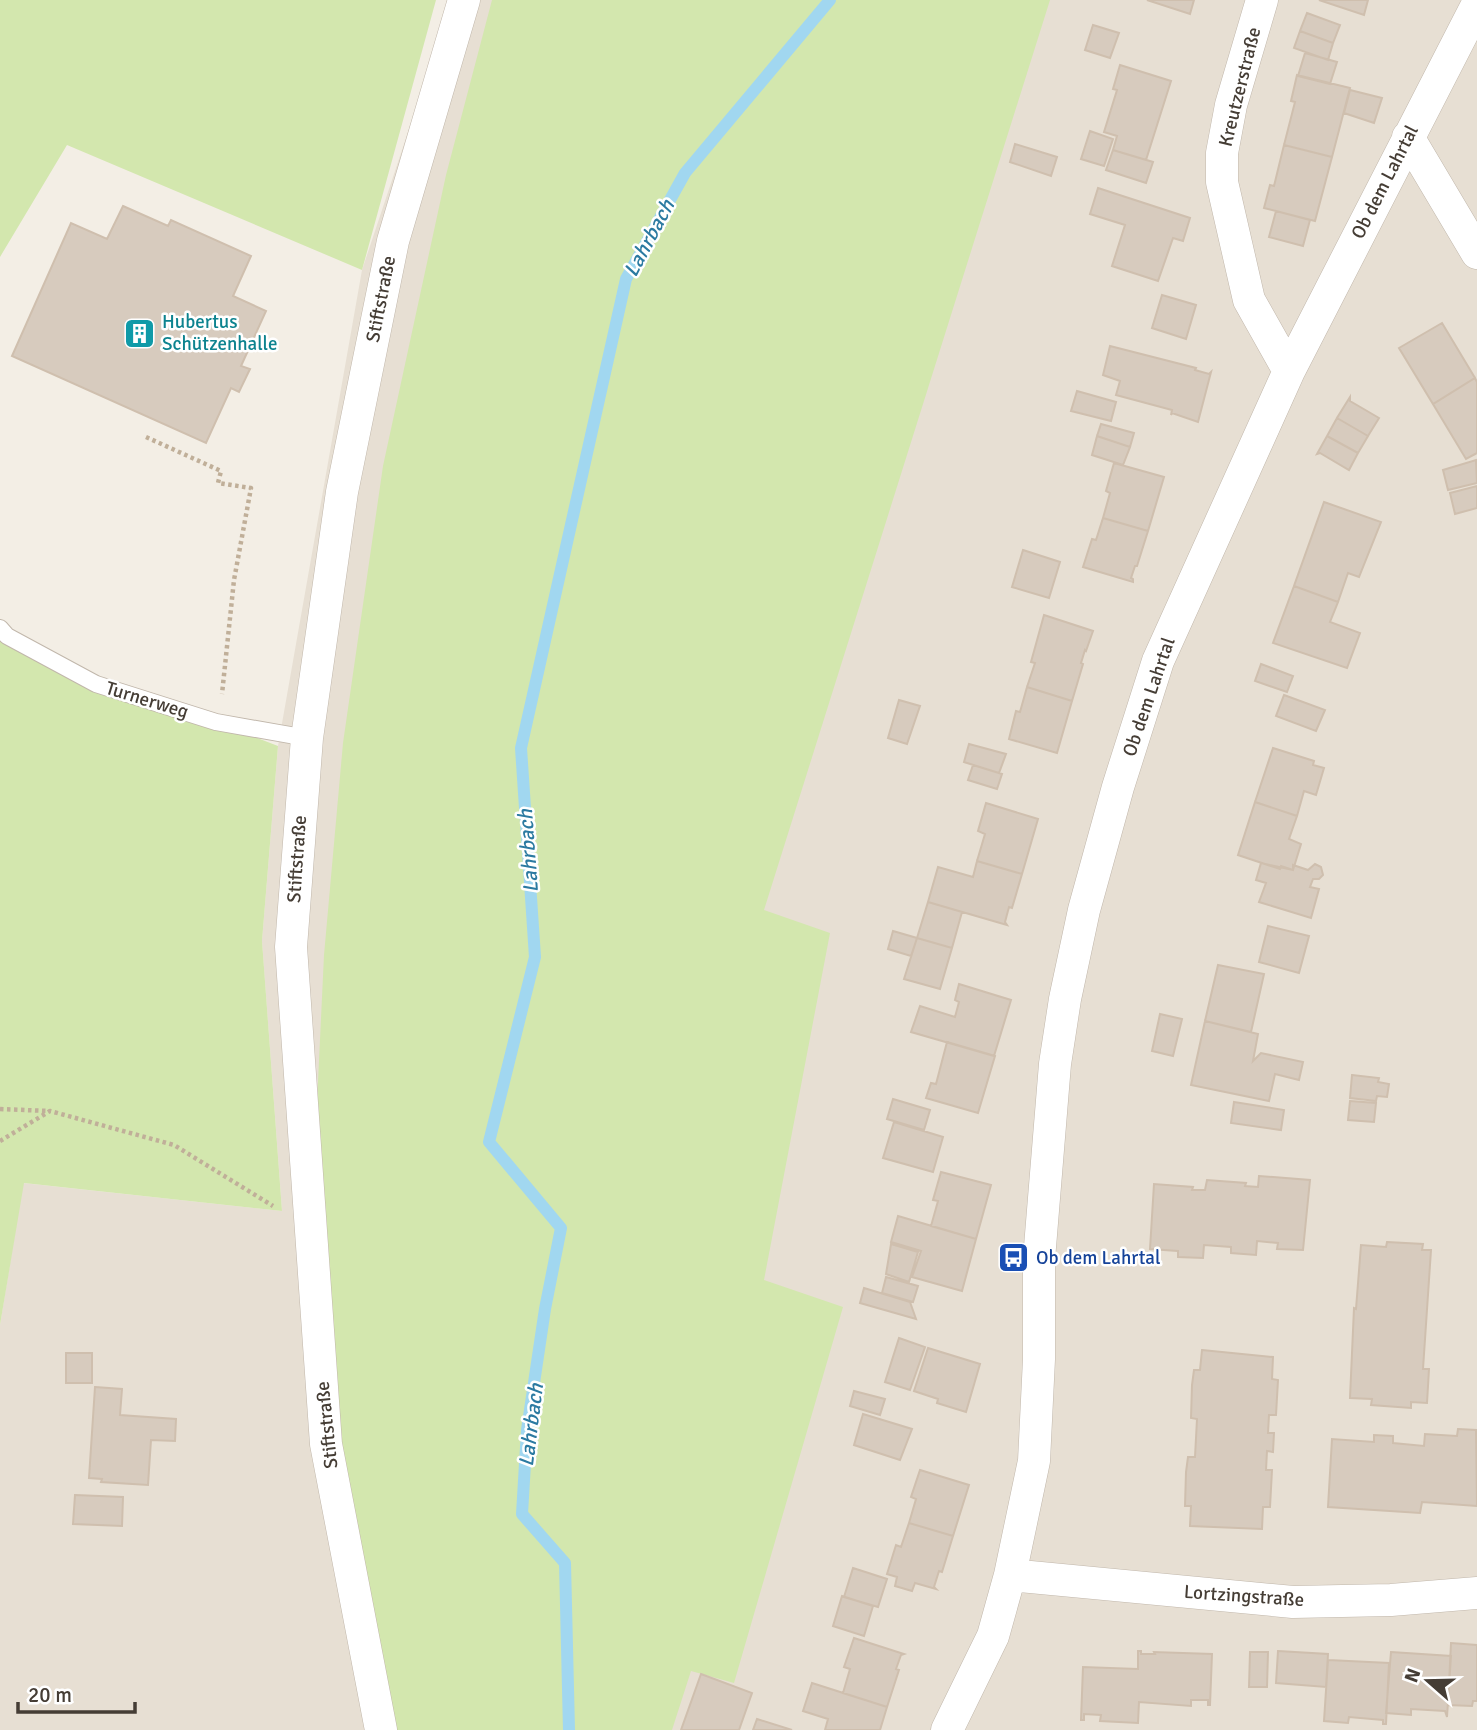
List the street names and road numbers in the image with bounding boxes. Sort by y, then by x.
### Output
street label: Kreutzerstraße [1214,25,1266,149]
street label: Ob dem Lahrtal [1346,121,1424,243]
street label: Stiftstraße [361,254,401,344]
street label: Ob dem Lahrtal [1117,634,1181,760]
street label: Turnerweg [103,676,191,724]
street label: Stiftstraße [282,814,312,904]
street label: Stiftstraße [310,1380,344,1470]
street label: Lortzingstraße [1183,1580,1305,1612]

